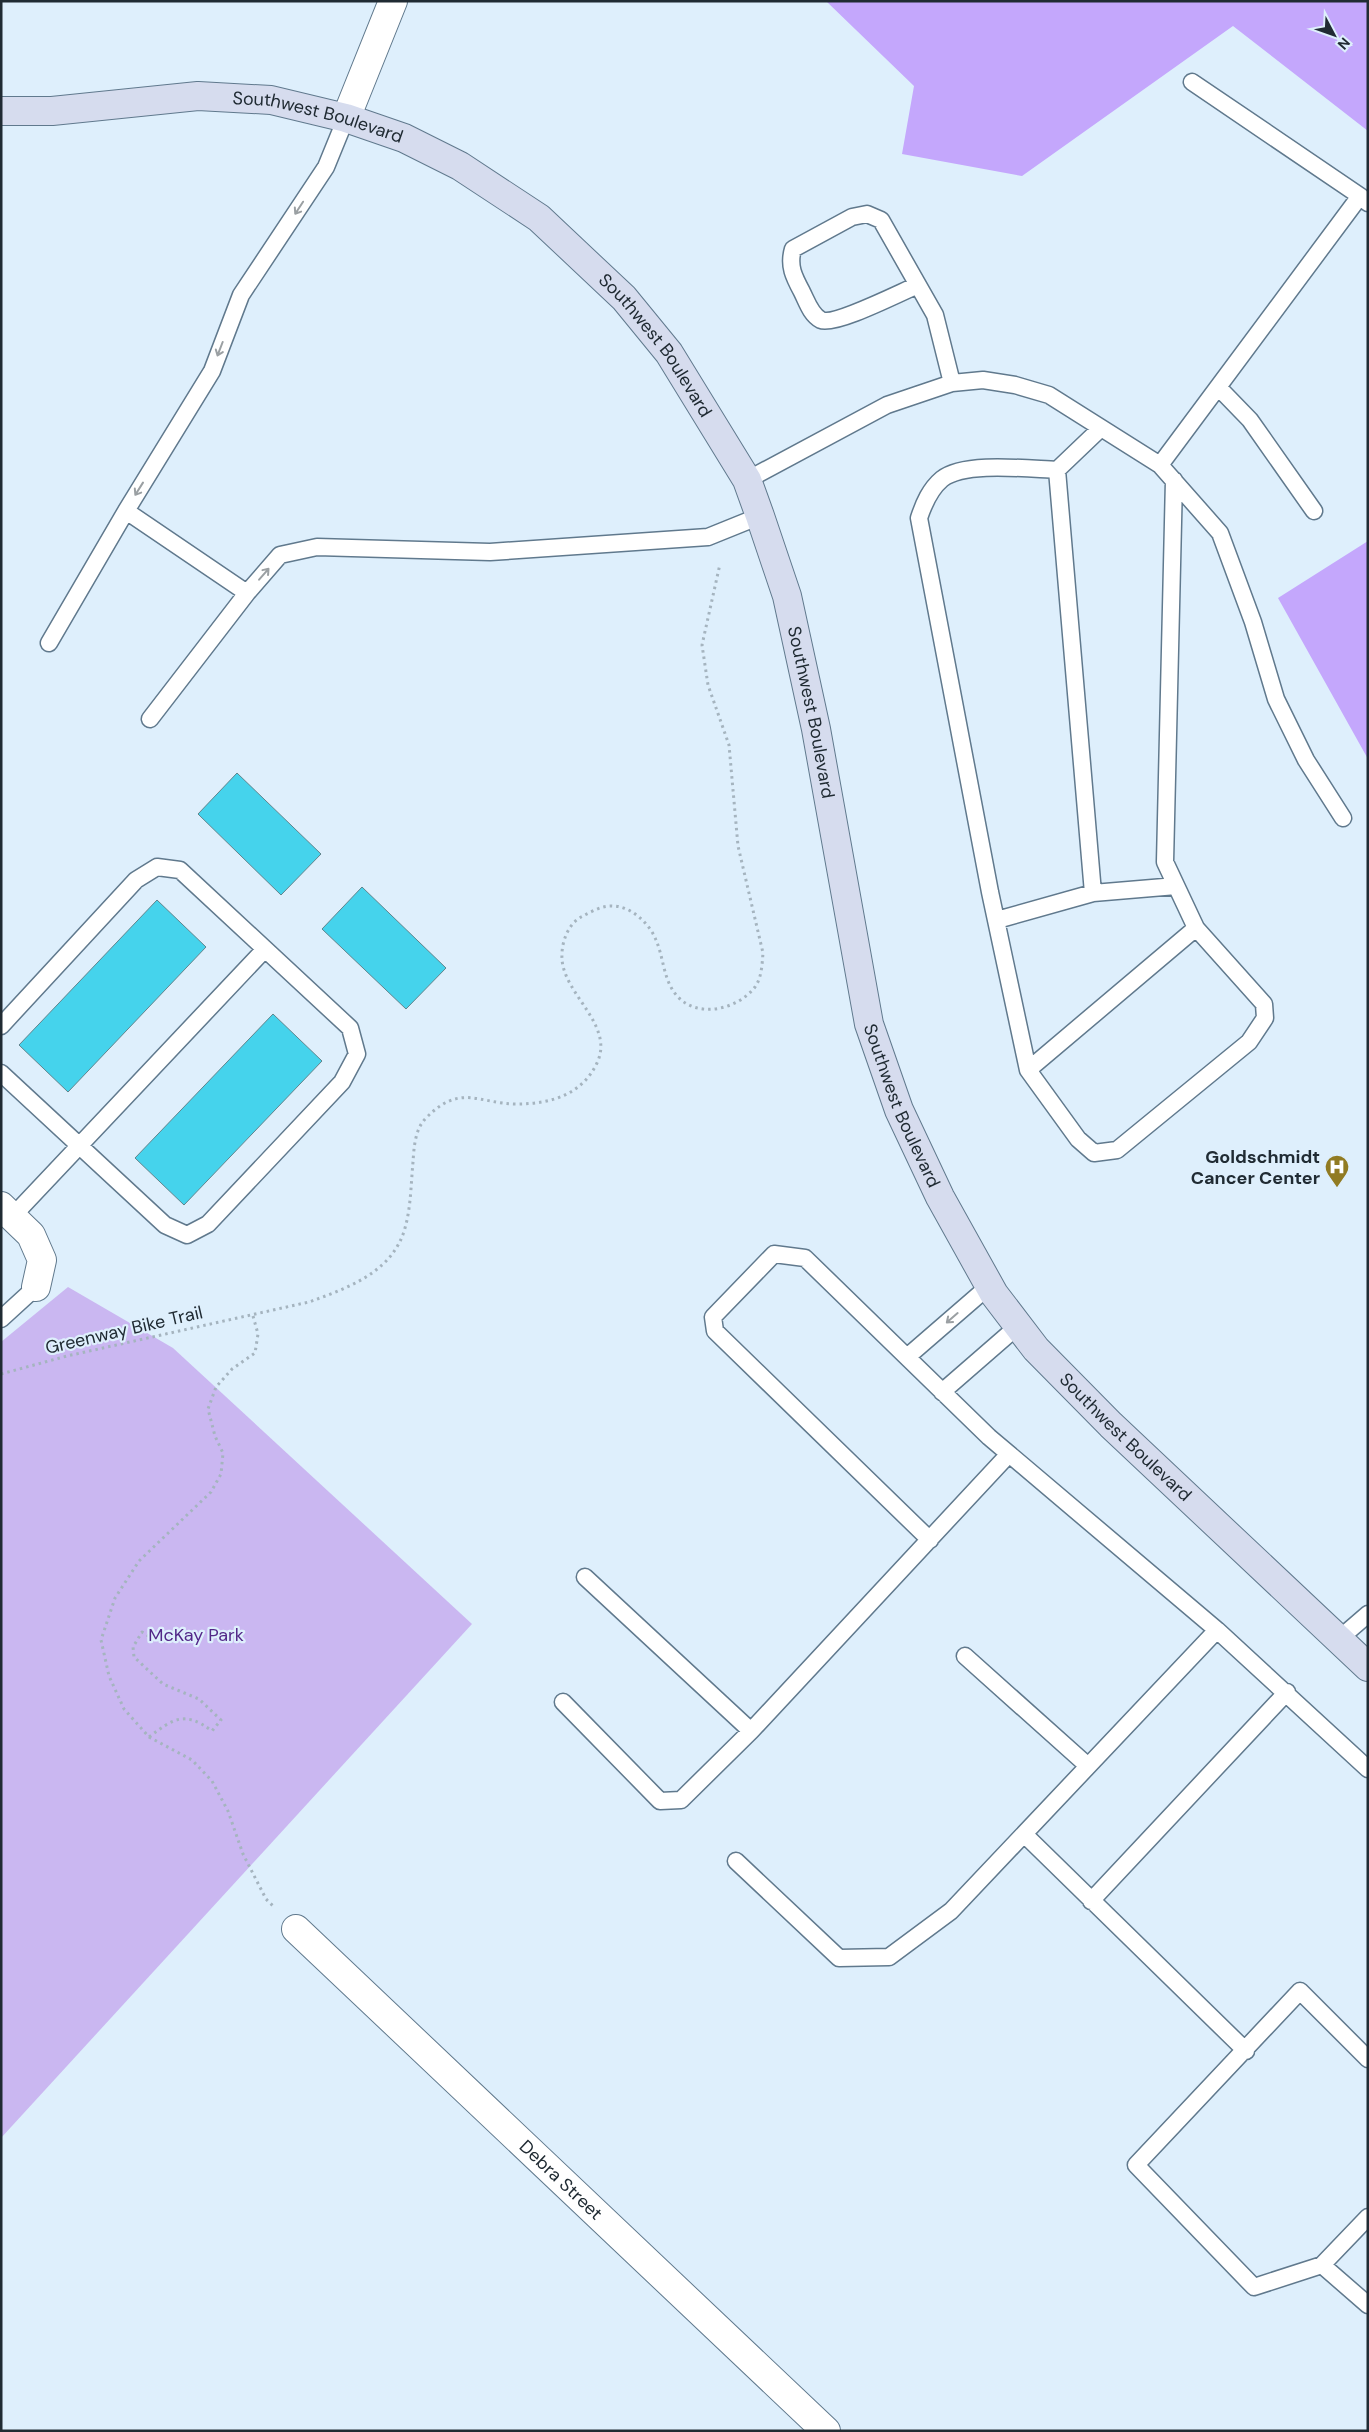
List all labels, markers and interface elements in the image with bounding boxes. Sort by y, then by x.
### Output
north arrow [1309,10,1359,60]
text: N [1334,34,1354,53]
street label: Southwest Boulevard [232,86,406,149]
one-way arrow [294,200,304,214]
street label: Southwest Boulevard [593,268,718,422]
one-way arrow [215,341,225,356]
one-way arrow [134,482,144,496]
one-way arrow [258,568,269,581]
street label: Southwest Boulevard [782,624,840,800]
street label: Southwest Boulevard [858,1020,946,1192]
place label: Goldschmidt Cancer Center [1191,1145,1320,1190]
hospital icon: Goldschmidt Cancer Center [1324,1154,1350,1188]
street label: Greenway Bike Trail [43,1300,205,1360]
one-way arrow [946,1312,959,1323]
street label: Southwest Boulevard [1054,1368,1197,1507]
park label: McKay Park [148,1623,244,1647]
street label: Debra Street [514,2135,608,2225]

